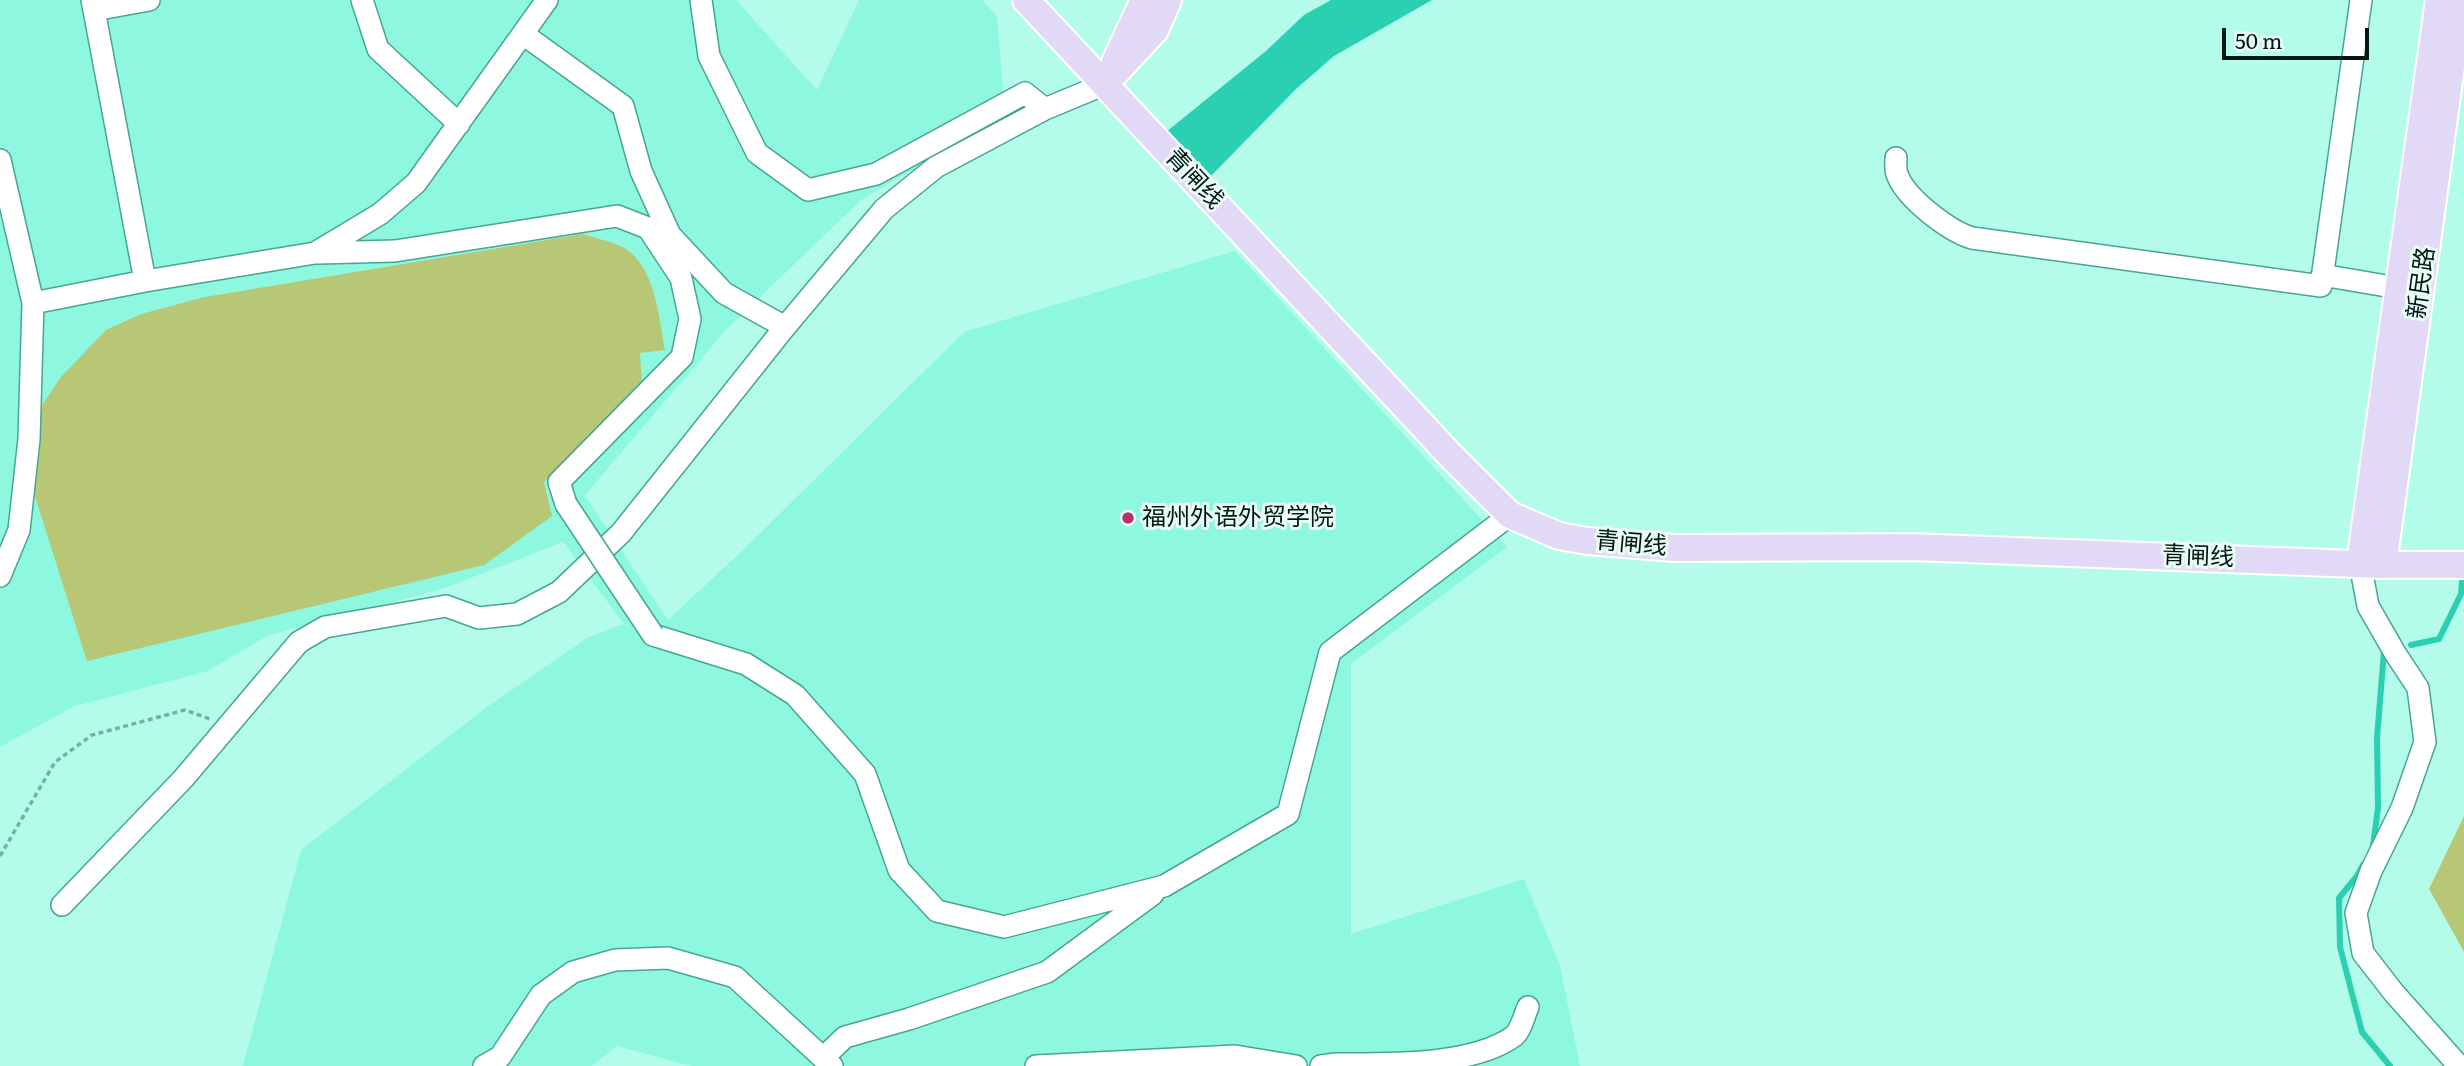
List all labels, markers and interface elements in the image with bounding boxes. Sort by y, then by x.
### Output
scale bar [2226,14,2373,58]
text: 50 m [2235,24,2282,55]
street label: 青闸线 [1159,143,1229,215]
street label: 新民路 [2403,245,2441,321]
place label: 福州外语外贸学院 [1142,504,1334,532]
marker: 福州外语外贸学院 [1120,510,1136,526]
street label: 青闸线 [1594,527,1668,561]
street label: 青闸线 [2162,541,2234,573]

